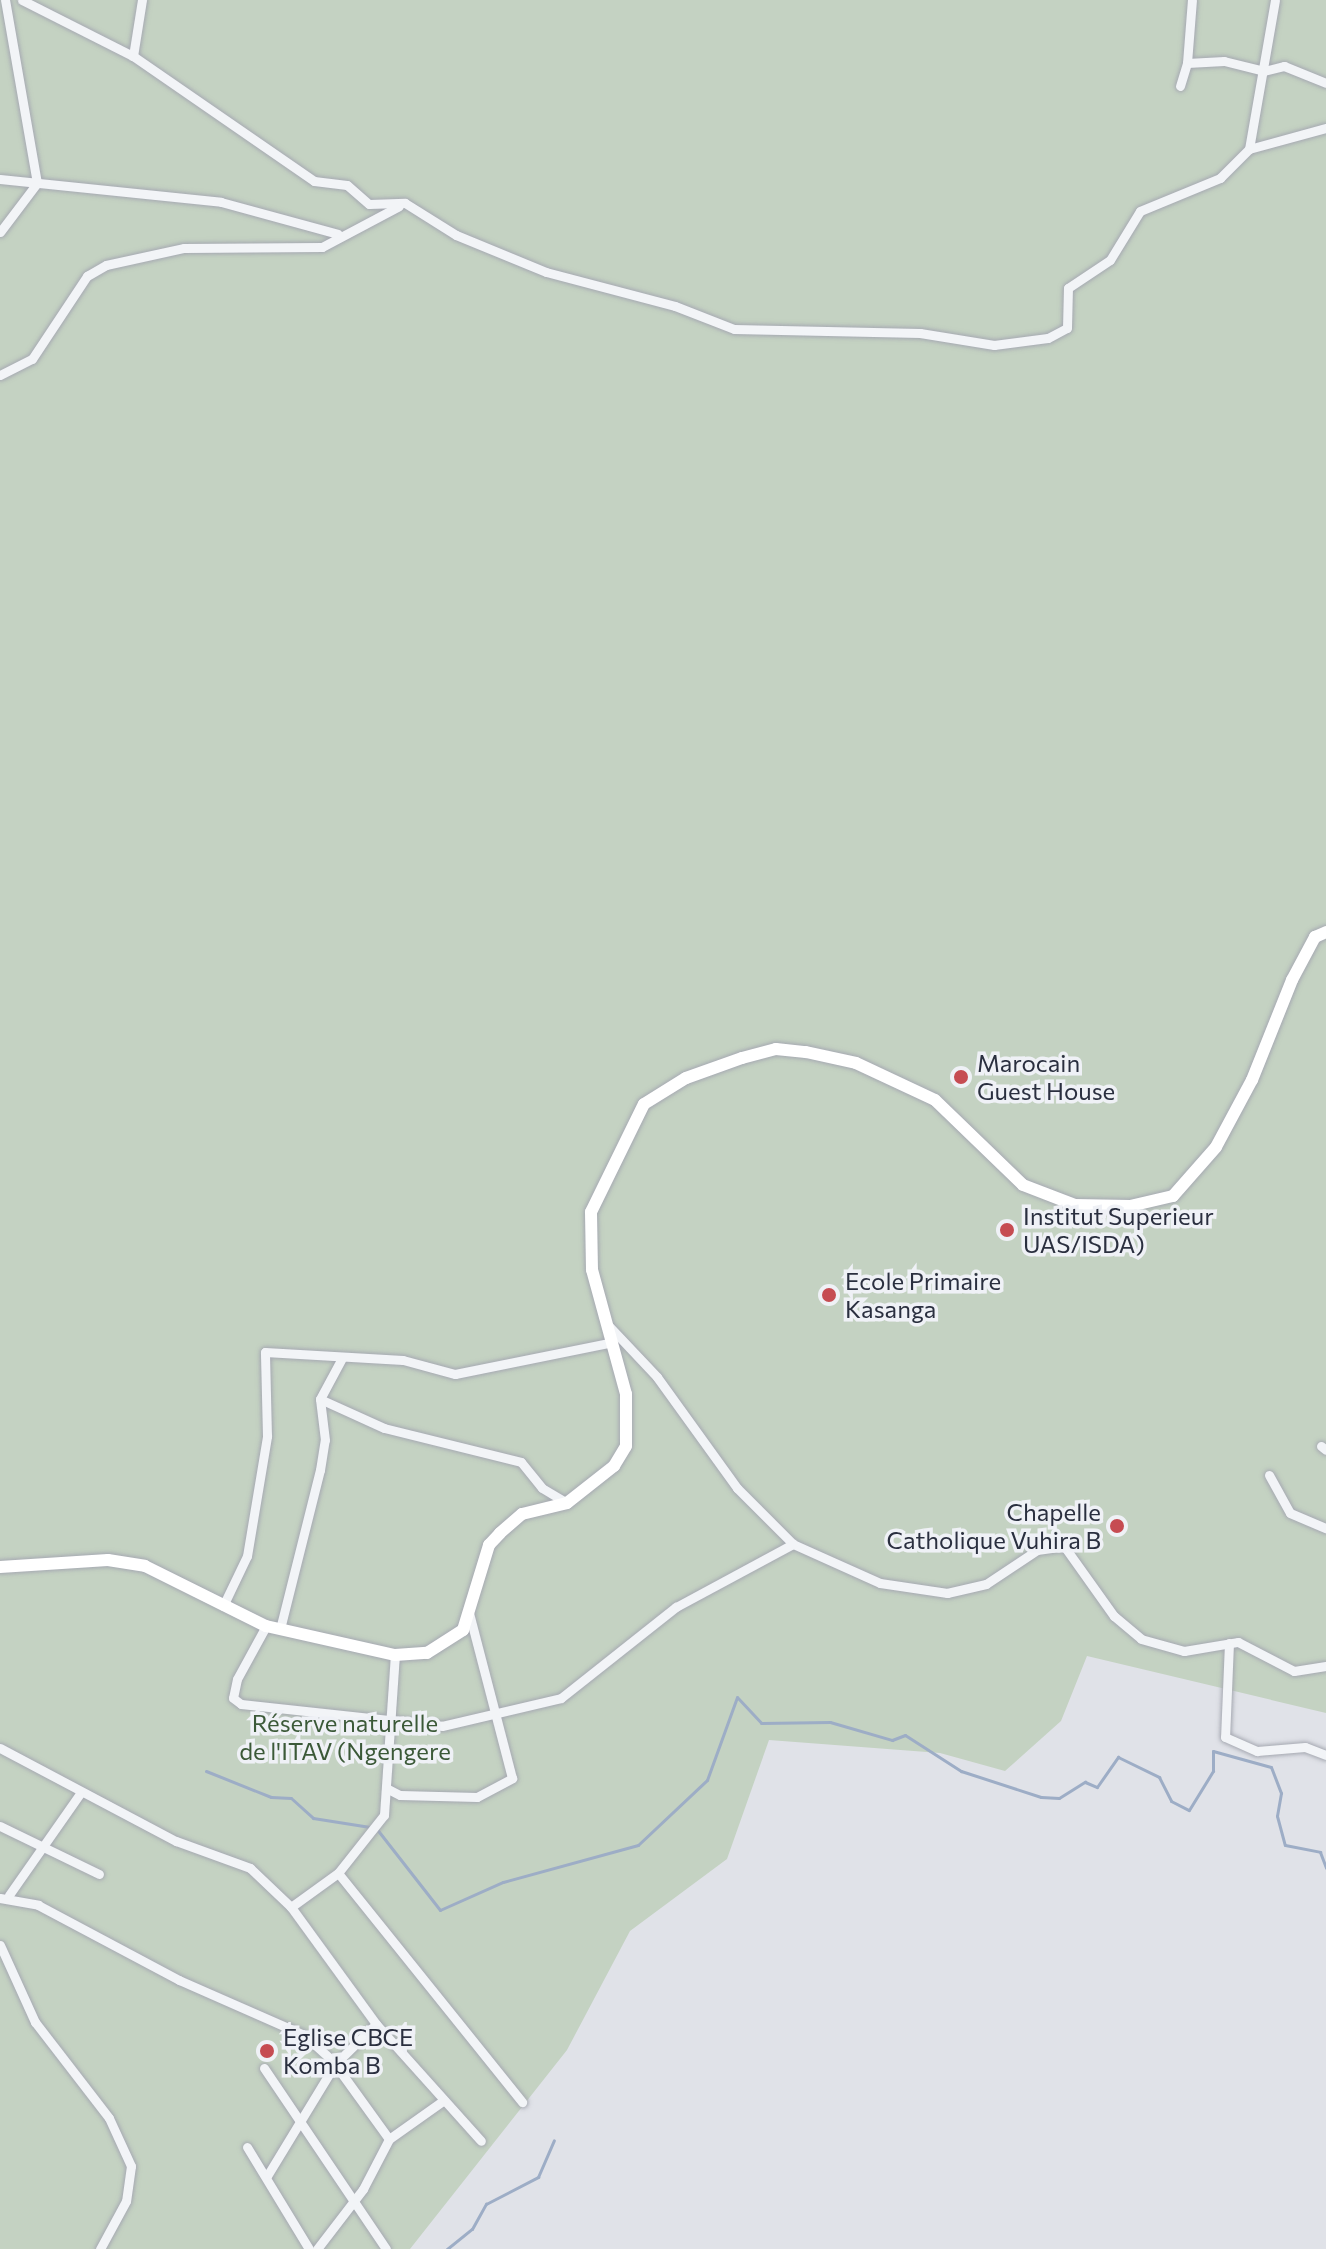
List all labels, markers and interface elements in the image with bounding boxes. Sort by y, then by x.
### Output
place label: Marocain Guest House [977,1049,1115,1105]
marker: Marocain Guest House [952,1068,970,1086]
place label: Institut Superieur UAS/ISDA) [1023,1202,1214,1258]
marker: Institut Superieur UAS/ISDA) [998,1221,1016,1239]
place label: Ecole Primaire Kasanga [845,1267,1001,1323]
marker: Ecole Primaire Kasanga [820,1286,838,1304]
place label: Chapelle Catholique Vuhira B [887,1498,1101,1554]
marker: Chapelle Catholique Vuhira B [1108,1517,1126,1535]
park label: Réserve naturelle de l'ITAV (Ngengere [239,1709,451,1765]
place label: Eglise CBCE Komba B [283,2023,413,2079]
marker: Eglise CBCE Komba B [258,2042,276,2060]

